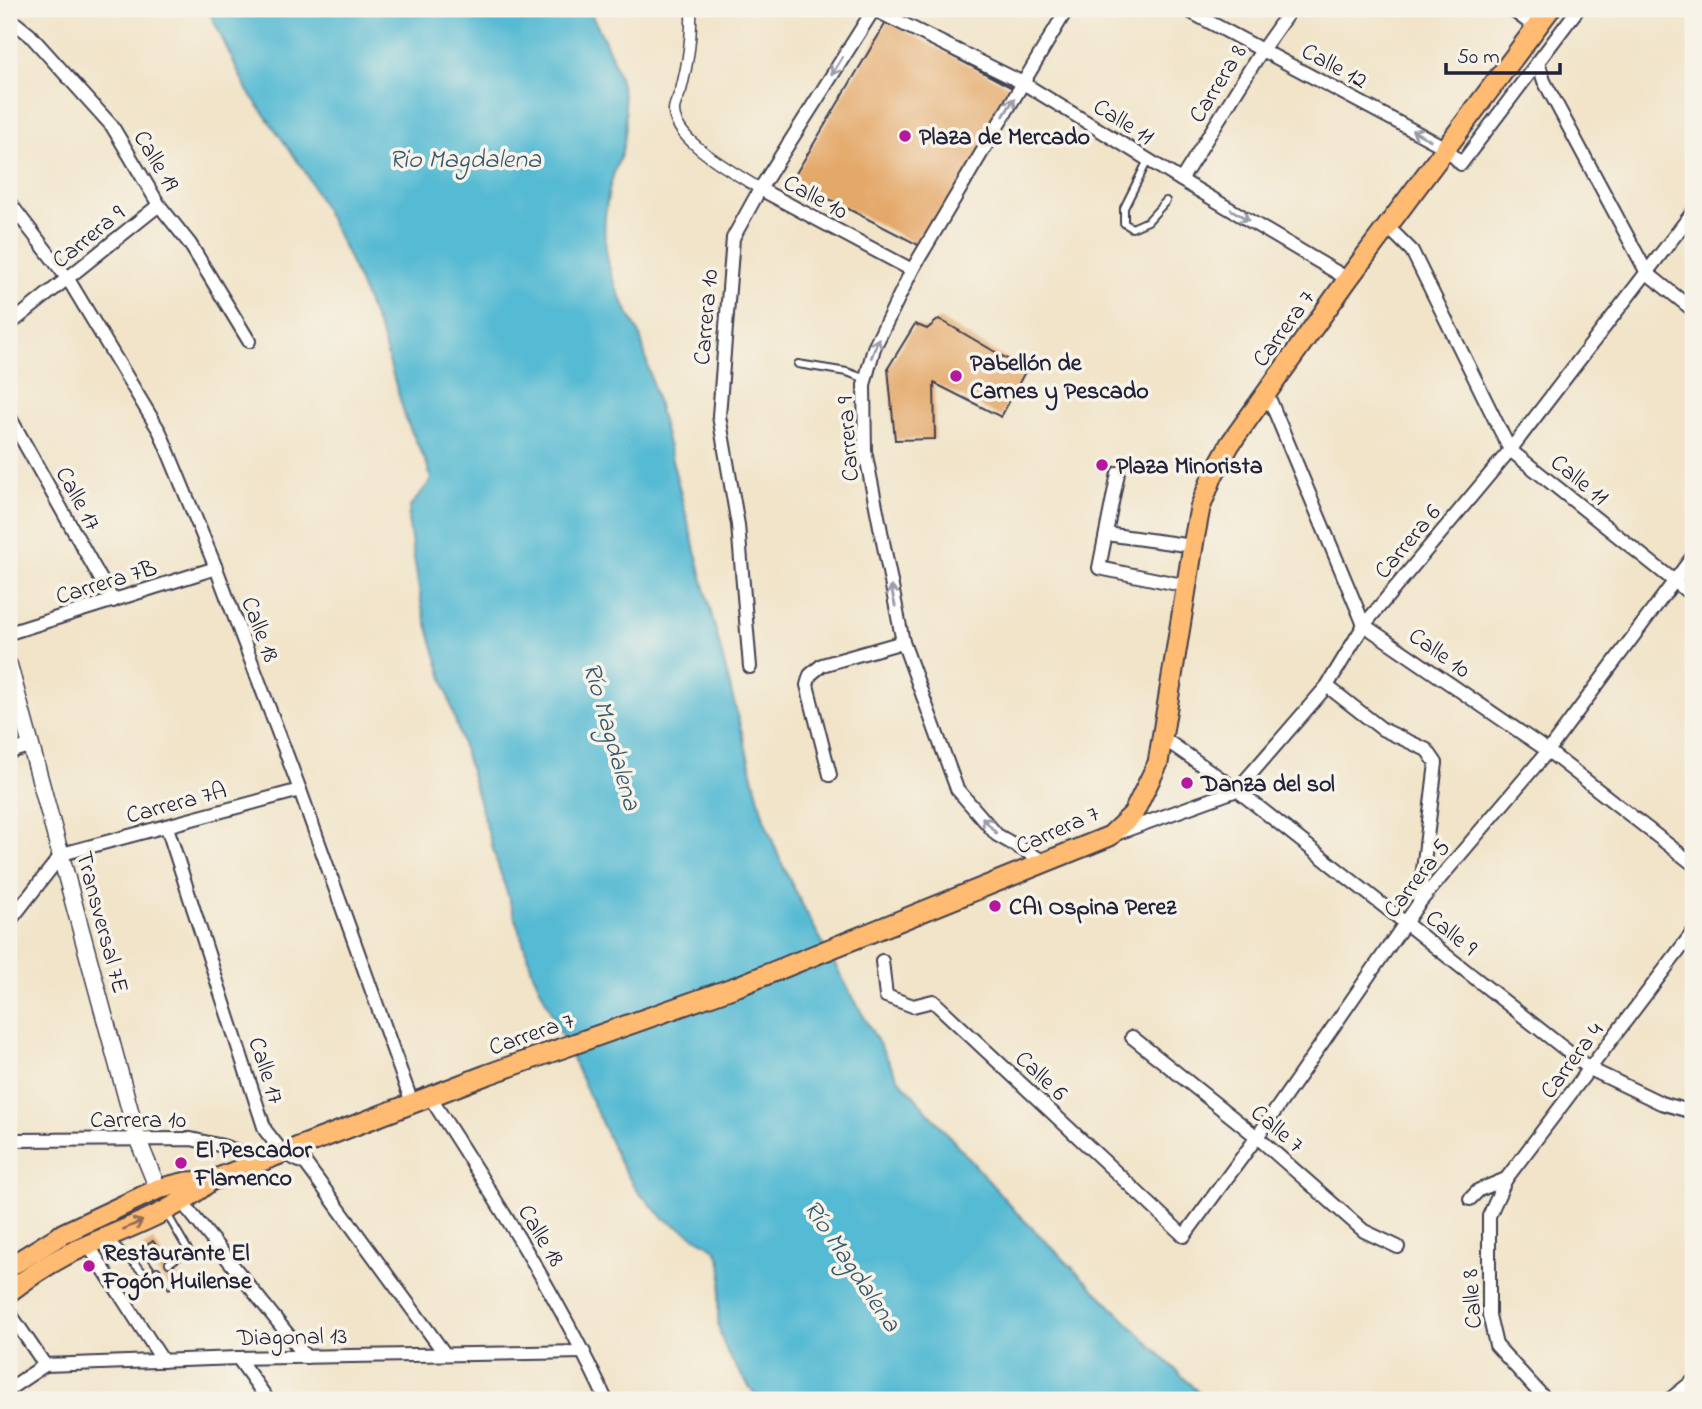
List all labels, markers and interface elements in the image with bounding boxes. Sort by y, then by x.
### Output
scale bar [1446,32,1560,76]
street label: Calle 12 [1294,35,1373,99]
street label: Carrera 8 [1181,38,1257,131]
text: 50 m [1457,43,1500,73]
one-way arrow [830,56,844,76]
street label: Calle 11 [1085,91,1160,156]
one-way arrow [1002,97,1016,117]
place label: Plaza de Mercado [919,121,1090,156]
street label: Calle 19 [123,124,187,199]
one-way arrow [1411,127,1431,141]
marker: Plaza de Mercado [897,128,913,144]
water label: Rio Magdalena [389,142,542,180]
street label: Calle 10 [776,167,853,230]
street label: Carrera 9 [45,197,134,278]
one-way arrow [1229,209,1249,223]
street label: Carrera 10 [686,268,729,367]
street label: Carrera 7 [1245,283,1325,375]
one-way arrow [870,338,883,360]
place label: Pabellón de Carnes y Pescado [970,347,1149,411]
marker: Pabellón de Carnes y Pescado [948,368,964,384]
street label: Carrera 9 [829,394,870,483]
street label: Calle 11 [1542,447,1615,516]
place label: Plaza Minorista [1116,450,1263,485]
marker: Plaza Minorista [1094,457,1110,473]
street label: Calle 17 [45,461,109,538]
street label: Carrera 6 [1367,497,1451,588]
street label: Carrera 7B [52,551,162,615]
one-way arrow [886,585,900,608]
street label: Calle 18 [230,592,287,668]
street label: Calle 10 [1400,620,1477,688]
water label: Río Magdalena [571,658,650,816]
place label: Danza del sol [1200,768,1335,803]
street label: Carrera 7A [122,774,231,835]
marker: Danza del sol [1179,775,1195,791]
street label: Carrera 7 [1011,797,1105,865]
one-way arrow [981,816,997,834]
street label: Carrera 5 [1376,832,1460,927]
street label: Transversal 7E [65,848,136,998]
place label: CAI Ospina Perez [1009,891,1177,926]
marker: CAI Ospina Perez [987,898,1003,914]
street label: Calle 9 [1417,902,1485,966]
street label: Carrera 7 [484,1004,579,1066]
street label: Carrera 4 [1533,1016,1614,1107]
street label: Calle 17 [237,1033,292,1109]
street label: Calle 6 [1006,1043,1075,1111]
street label: Calle 7 [1242,1097,1311,1163]
street label: Carrera 10 [90,1104,186,1139]
place label: El Pescador Flamenco [194,1134,313,1197]
marker: El Pescador Flamenco [173,1155,189,1171]
water label: Río Magdalena [792,1193,909,1341]
street label: Calle 18 [507,1198,572,1274]
one-way arrow [122,1218,143,1231]
place label: Restaurante El Fogón Huilense [102,1237,253,1301]
marker: Restaurante El Fogón Huilense [81,1258,97,1274]
street label: Calle 8 [1454,1268,1493,1330]
street label: Diagonal 13 [235,1320,348,1357]

